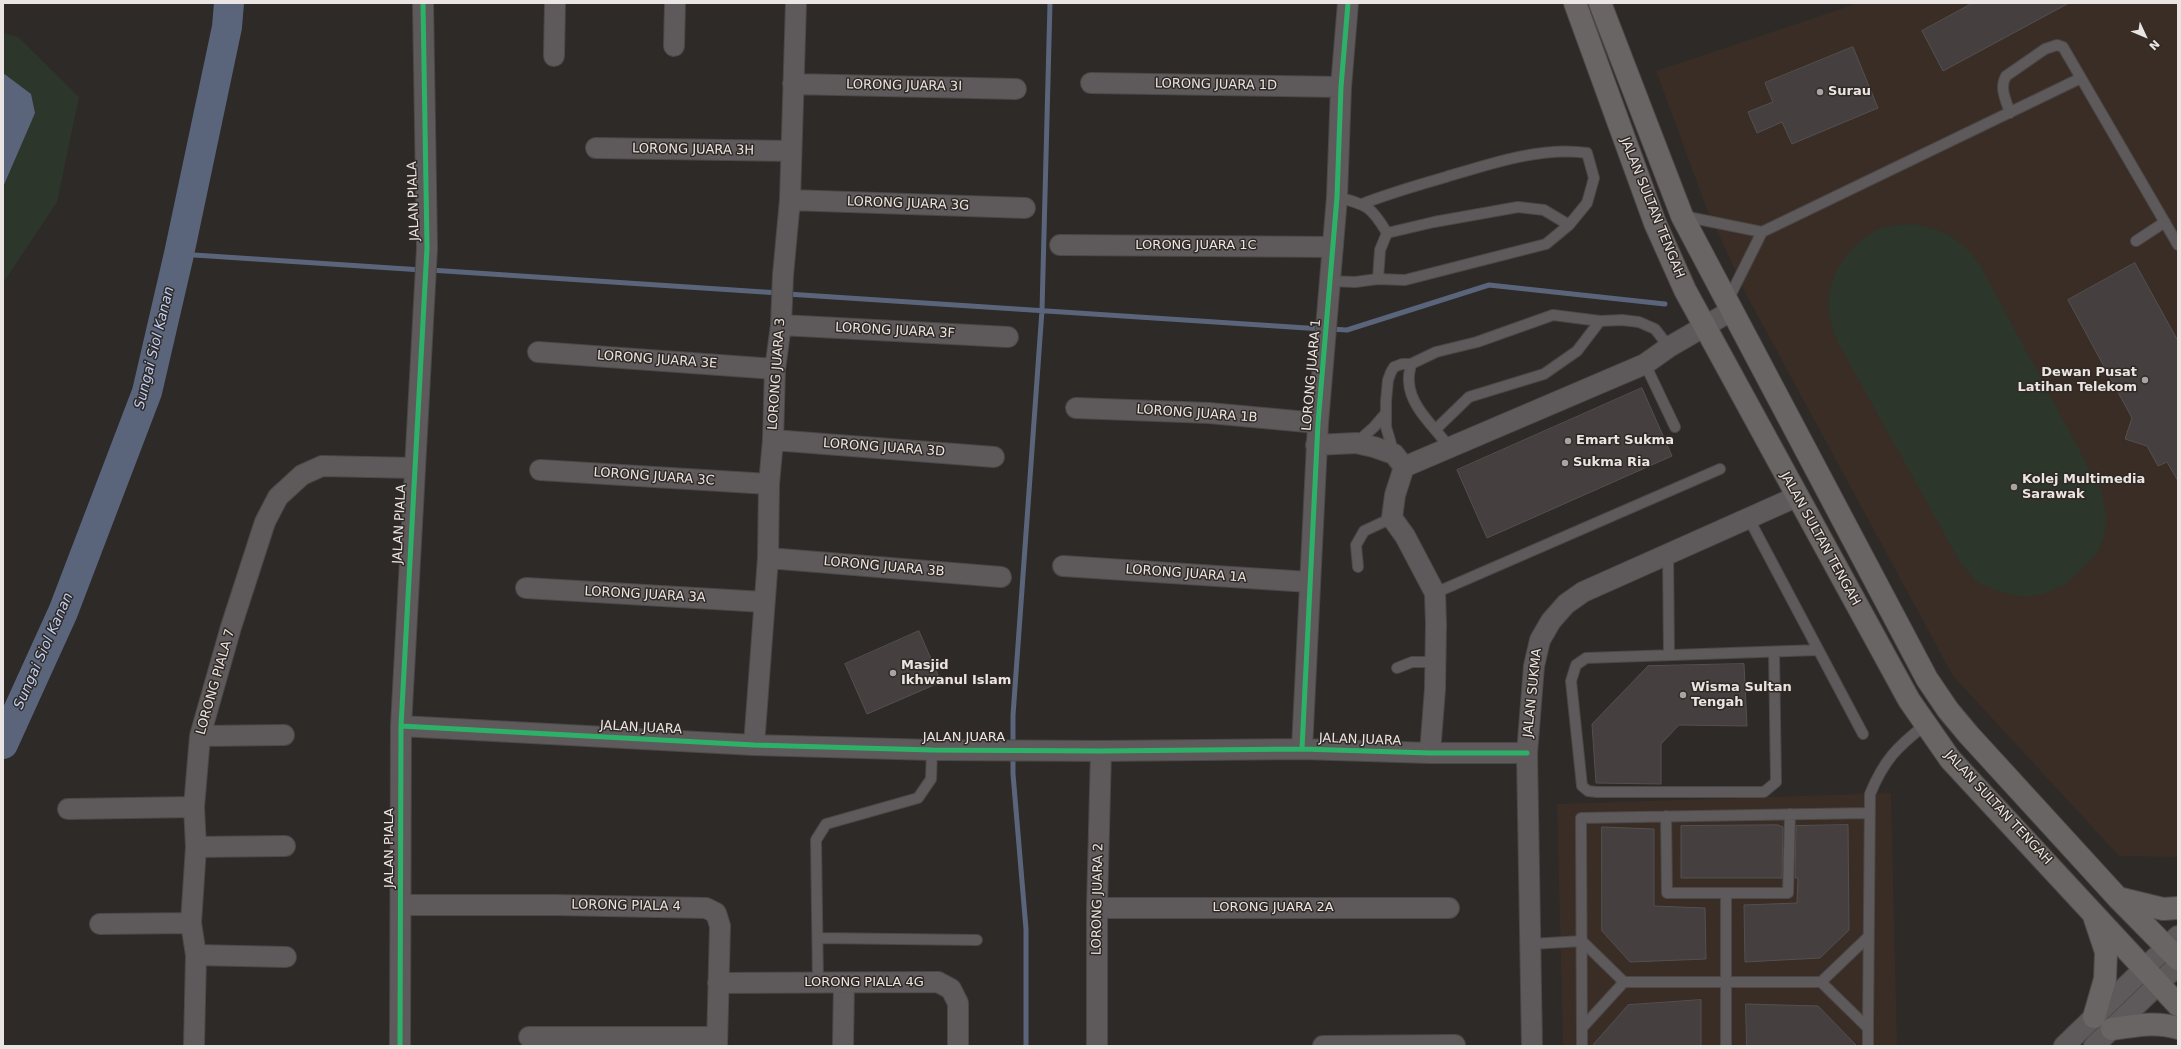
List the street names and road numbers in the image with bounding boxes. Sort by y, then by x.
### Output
street label: LORONG JUARA 1D [1155,76,1277,94]
street label: LORONG JUARA 3I [846,77,962,95]
street label: JALAN SULTAN TENGAH [1617,135,1687,281]
street label: LORONG JUARA 3H [632,141,754,159]
street label: JALAN PIALA [405,161,423,241]
street label: LORONG JUARA 3G [847,194,969,214]
street label: LORONG JUARA 1C [1135,238,1257,254]
street label: LORONG JUARA 3 [765,317,789,431]
street label: LORONG JUARA 1 [1299,318,1325,432]
street label: LORONG JUARA 3F [835,320,955,342]
street label: LORONG JUARA 3E [596,348,718,372]
street label: LORONG JUARA 1B [1136,402,1258,426]
street label: LORONG JUARA 3D [822,436,946,460]
street label: LORONG JUARA 3C [593,465,715,489]
street label: JALAN SULTAN TENGAH [1777,469,1863,609]
street label: JALAN PIALA [390,484,410,564]
street label: LORONG JUARA 3B [823,554,945,580]
street label: LORONG JUARA 1A [1125,562,1247,586]
street label: LORONG JUARA 3A [584,584,706,606]
street label: LORONG PIALA 7 [193,627,239,737]
street label: JALAN SUKMA [1521,648,1545,738]
street label: JALAN JUARA [599,718,683,738]
street label: JALAN JUARA [923,730,1005,746]
street label: JALAN JUARA [1319,731,1401,749]
street label: JALAN SULTAN TENGAH [1941,748,2055,868]
street label: JALAN PIALA [382,808,398,888]
street label: LORONG JUARA 2 [1089,843,1107,955]
street label: LORONG PIALA 4 [571,897,681,915]
street label: LORONG JUARA 2A [1212,900,1334,916]
street label: LORONG PIALA 4G [804,975,924,991]

